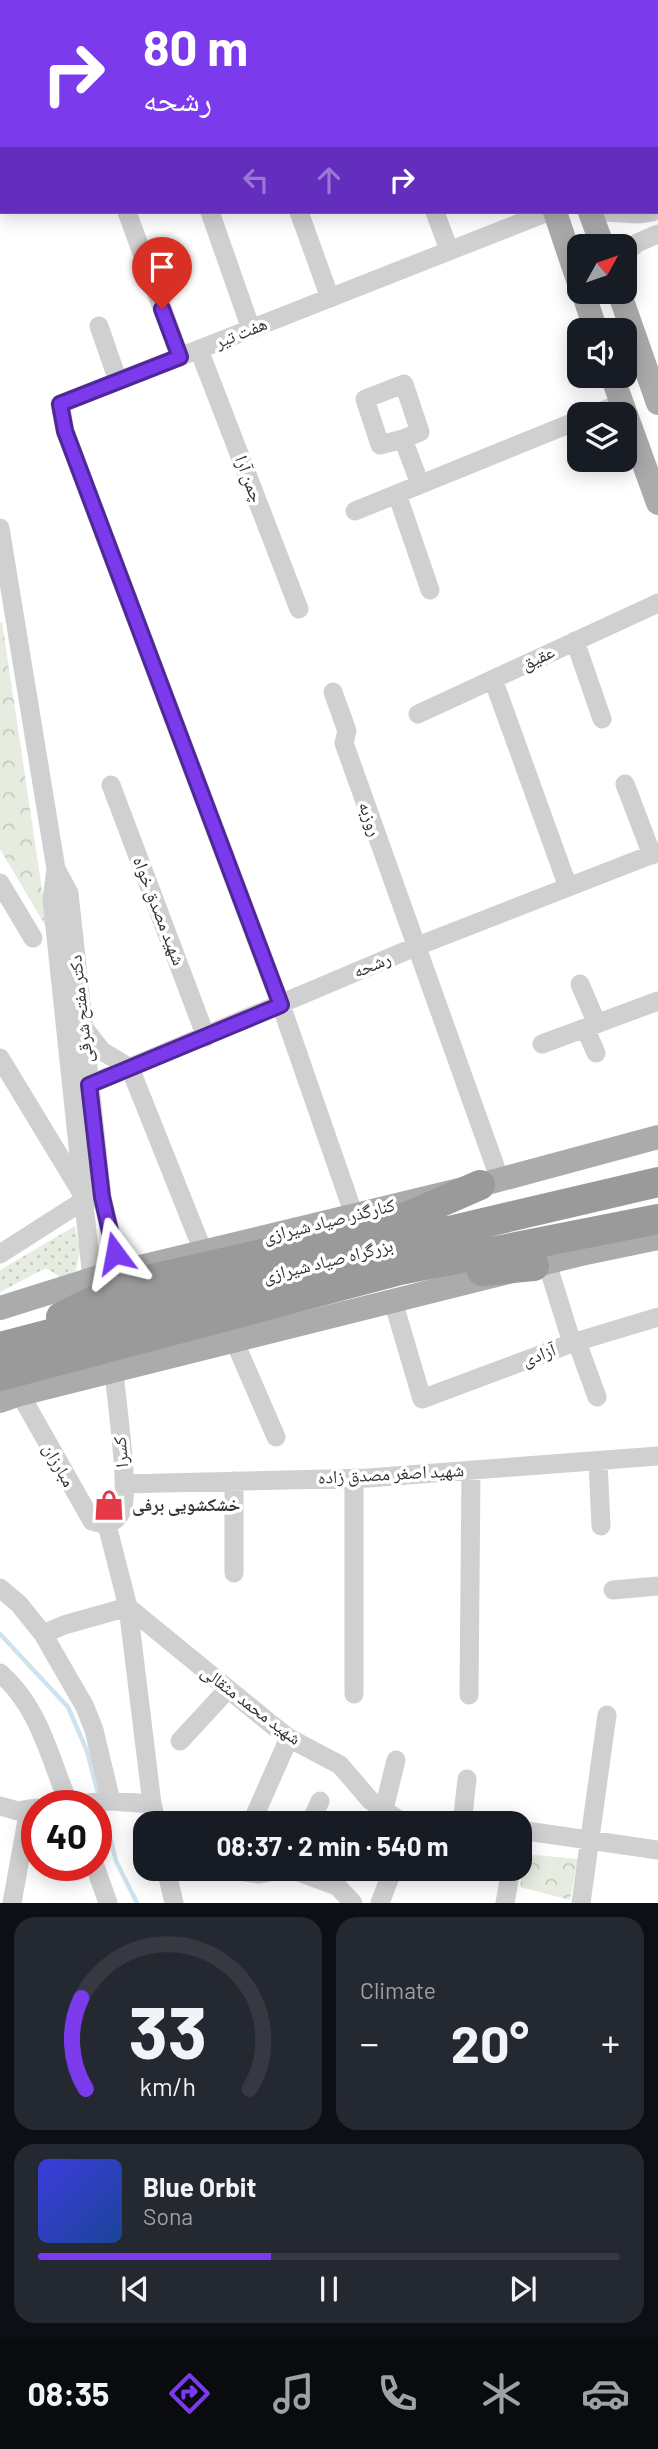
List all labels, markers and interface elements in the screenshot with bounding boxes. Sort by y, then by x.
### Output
text: 80 m [143,17,248,76]
icon: right [28,28,119,119]
text: رشحه [143,79,212,117]
icon: left [237,161,275,199]
icon: ahead [310,161,348,199]
icon: right [383,161,421,199]
north arrow [567,234,637,304]
map controls [567,234,637,472]
pin [132,237,192,309]
icon: arrive [143,248,181,286]
street label: هفت تیر [210,312,270,353]
button: sound [567,318,637,388]
button: layers [567,402,637,472]
street label: چمن آرا [230,452,269,506]
street label: عقیق [517,640,558,675]
street label: روزبه [354,798,387,839]
street label: شهید مصدق خواه [128,853,191,969]
street label: رشحه [349,946,394,982]
street label: دکتر مفتح شرقی [63,954,99,1064]
street label: کنارگذر صیاد شیرازی [261,1193,398,1248]
position arrow [78,1216,152,1290]
street label: بزرگراه صیاد شیرازی [260,1233,395,1288]
street label: آزادی [519,1338,559,1371]
street label: کسرا [108,1435,132,1468]
street label: مبارزان [38,1439,81,1491]
street label: شهید اصغر مصدق زاده [317,1458,465,1489]
shop icon: خشکشویی برفی [92,1488,126,1522]
place label: خشکشویی برفی [132,1493,241,1516]
street label: شهید محمد مثقالی [197,1659,306,1750]
speed limit sign: 40 [21,1790,112,1881]
text: 08:37 · 2 min · 540 m [216,1830,449,1861]
text: Climate [360,1976,436,2004]
text: 33 [129,1987,207,2075]
text: 20° [451,2011,529,2073]
text: − [360,2019,379,2065]
text: + [601,2019,620,2065]
text: km/h [140,2071,196,2101]
text: Blue Orbit [143,2171,256,2202]
text: Sona [143,2202,193,2230]
icon: previous [116,2270,154,2308]
icon: pause [310,2270,348,2308]
icon: next [504,2270,542,2308]
icon: directions [165,2369,214,2418]
icon: music [269,2369,318,2418]
icon: phone [373,2369,422,2418]
icon: climate [477,2369,526,2418]
icon: car [581,2369,630,2418]
text: 08:35 [28,2374,109,2412]

